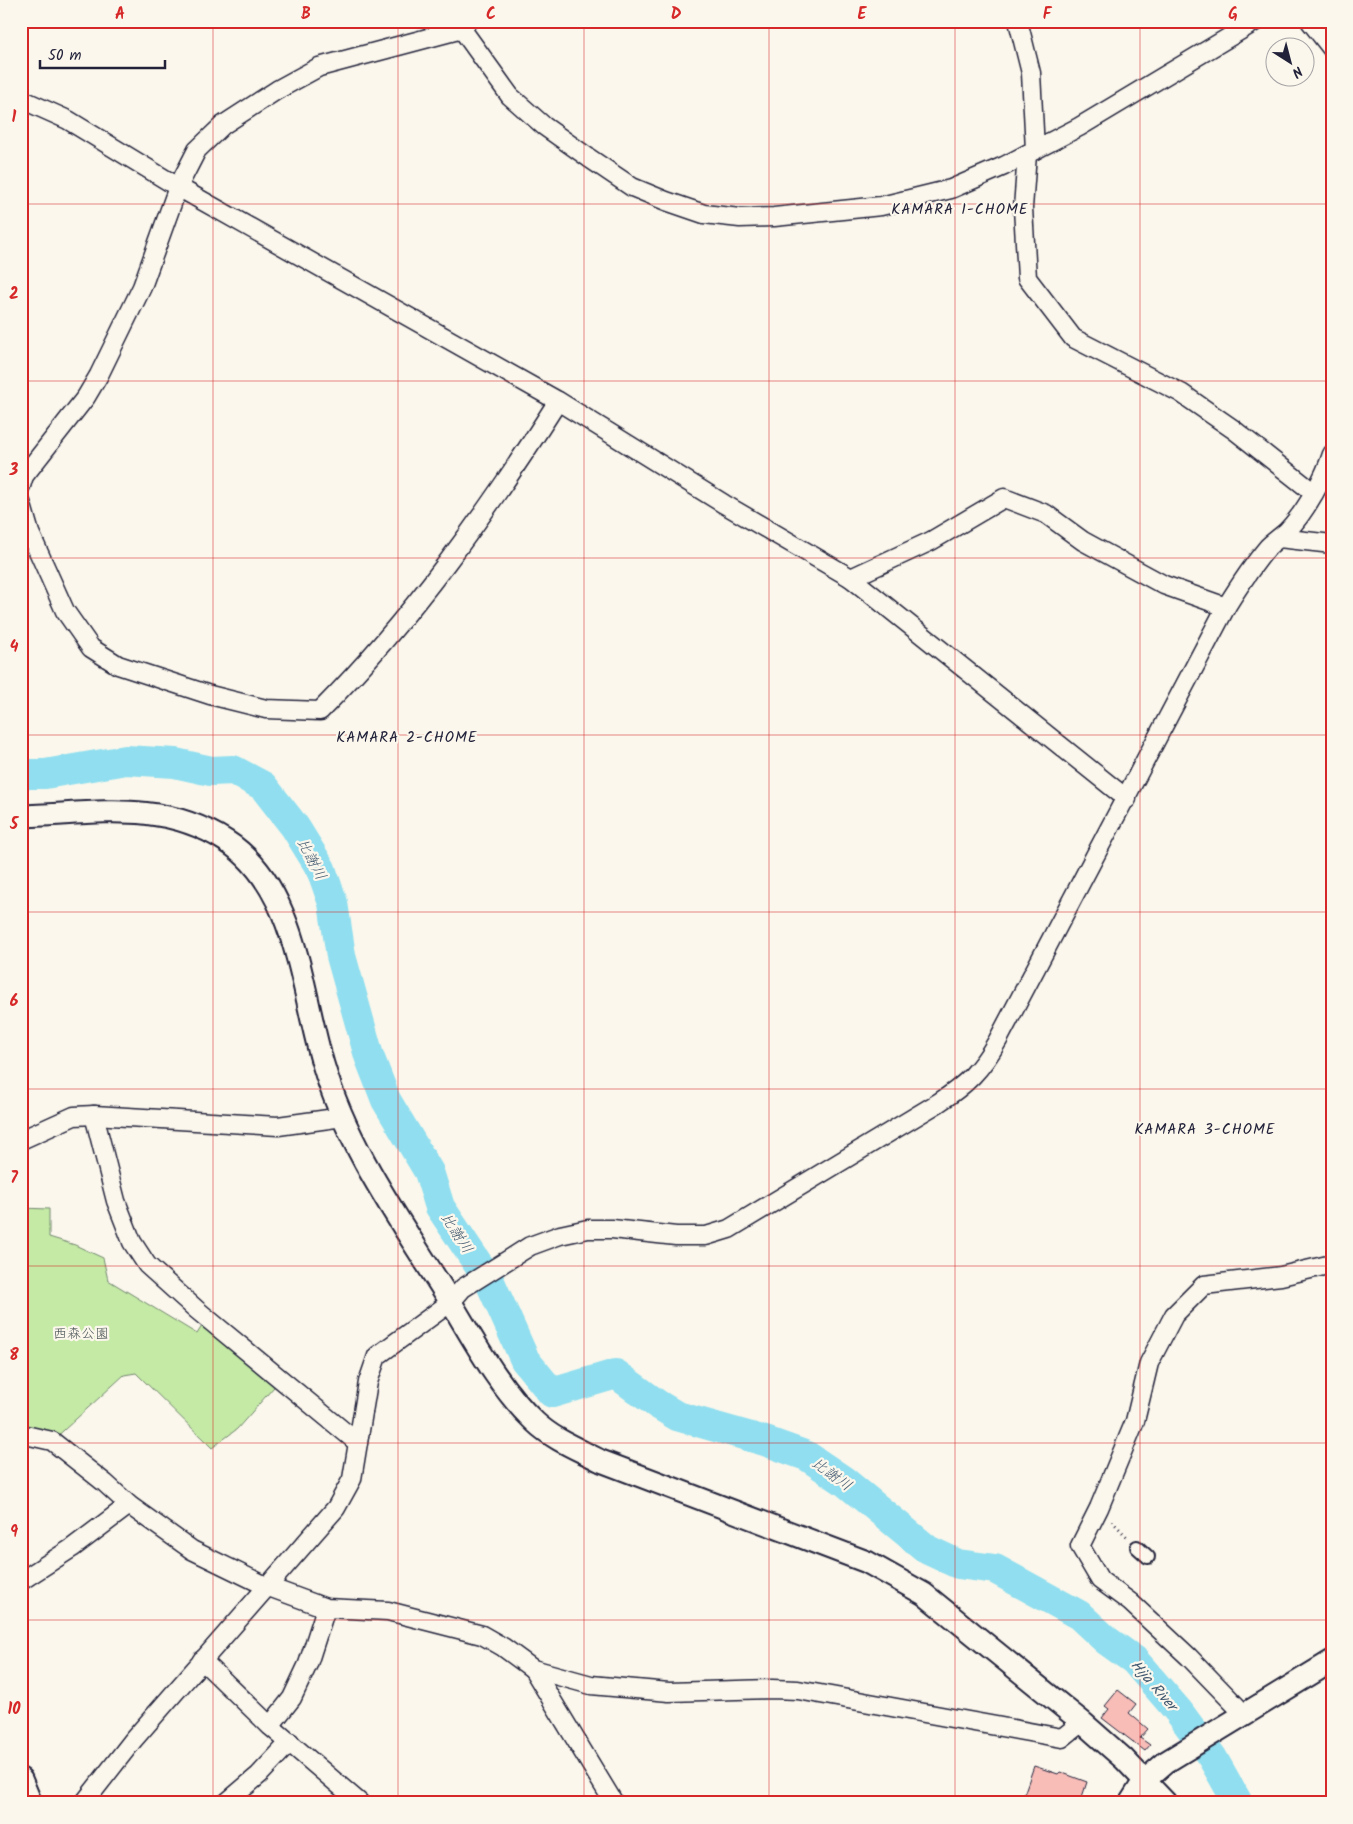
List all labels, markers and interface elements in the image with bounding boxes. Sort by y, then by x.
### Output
text: A [115,2,125,27]
text: B [301,2,311,27]
text: C [486,2,496,27]
text: D [671,2,682,27]
text: E [858,2,868,27]
text: F [1043,2,1053,27]
text: G [1228,2,1238,27]
scale bar [40,38,165,70]
north arrow [1266,38,1316,88]
text: 50 m [48,44,82,68]
text: N [1287,60,1307,83]
text: 1 [12,105,17,130]
district label: KAMARA 1-CHOME [891,198,1029,222]
text: 2 [9,282,19,307]
text: 3 [9,458,19,483]
text: 4 [10,635,19,660]
district label: KAMARA 2-CHOME [336,726,478,750]
text: 5 [9,812,20,837]
water label: 比謝川 [290,834,332,885]
text: 6 [10,989,19,1014]
district label: KAMARA 3-CHOME [1134,1118,1276,1142]
text: 7 [10,1166,18,1191]
water label: 比謝川 [434,1208,478,1259]
park label: 西森公園 [53,1323,109,1345]
text: 8 [9,1343,19,1368]
water label: 比謝川 [806,1452,857,1498]
text: 9 [10,1520,18,1545]
water label: Hija River [1124,1655,1184,1719]
text: 10 [7,1697,21,1722]

